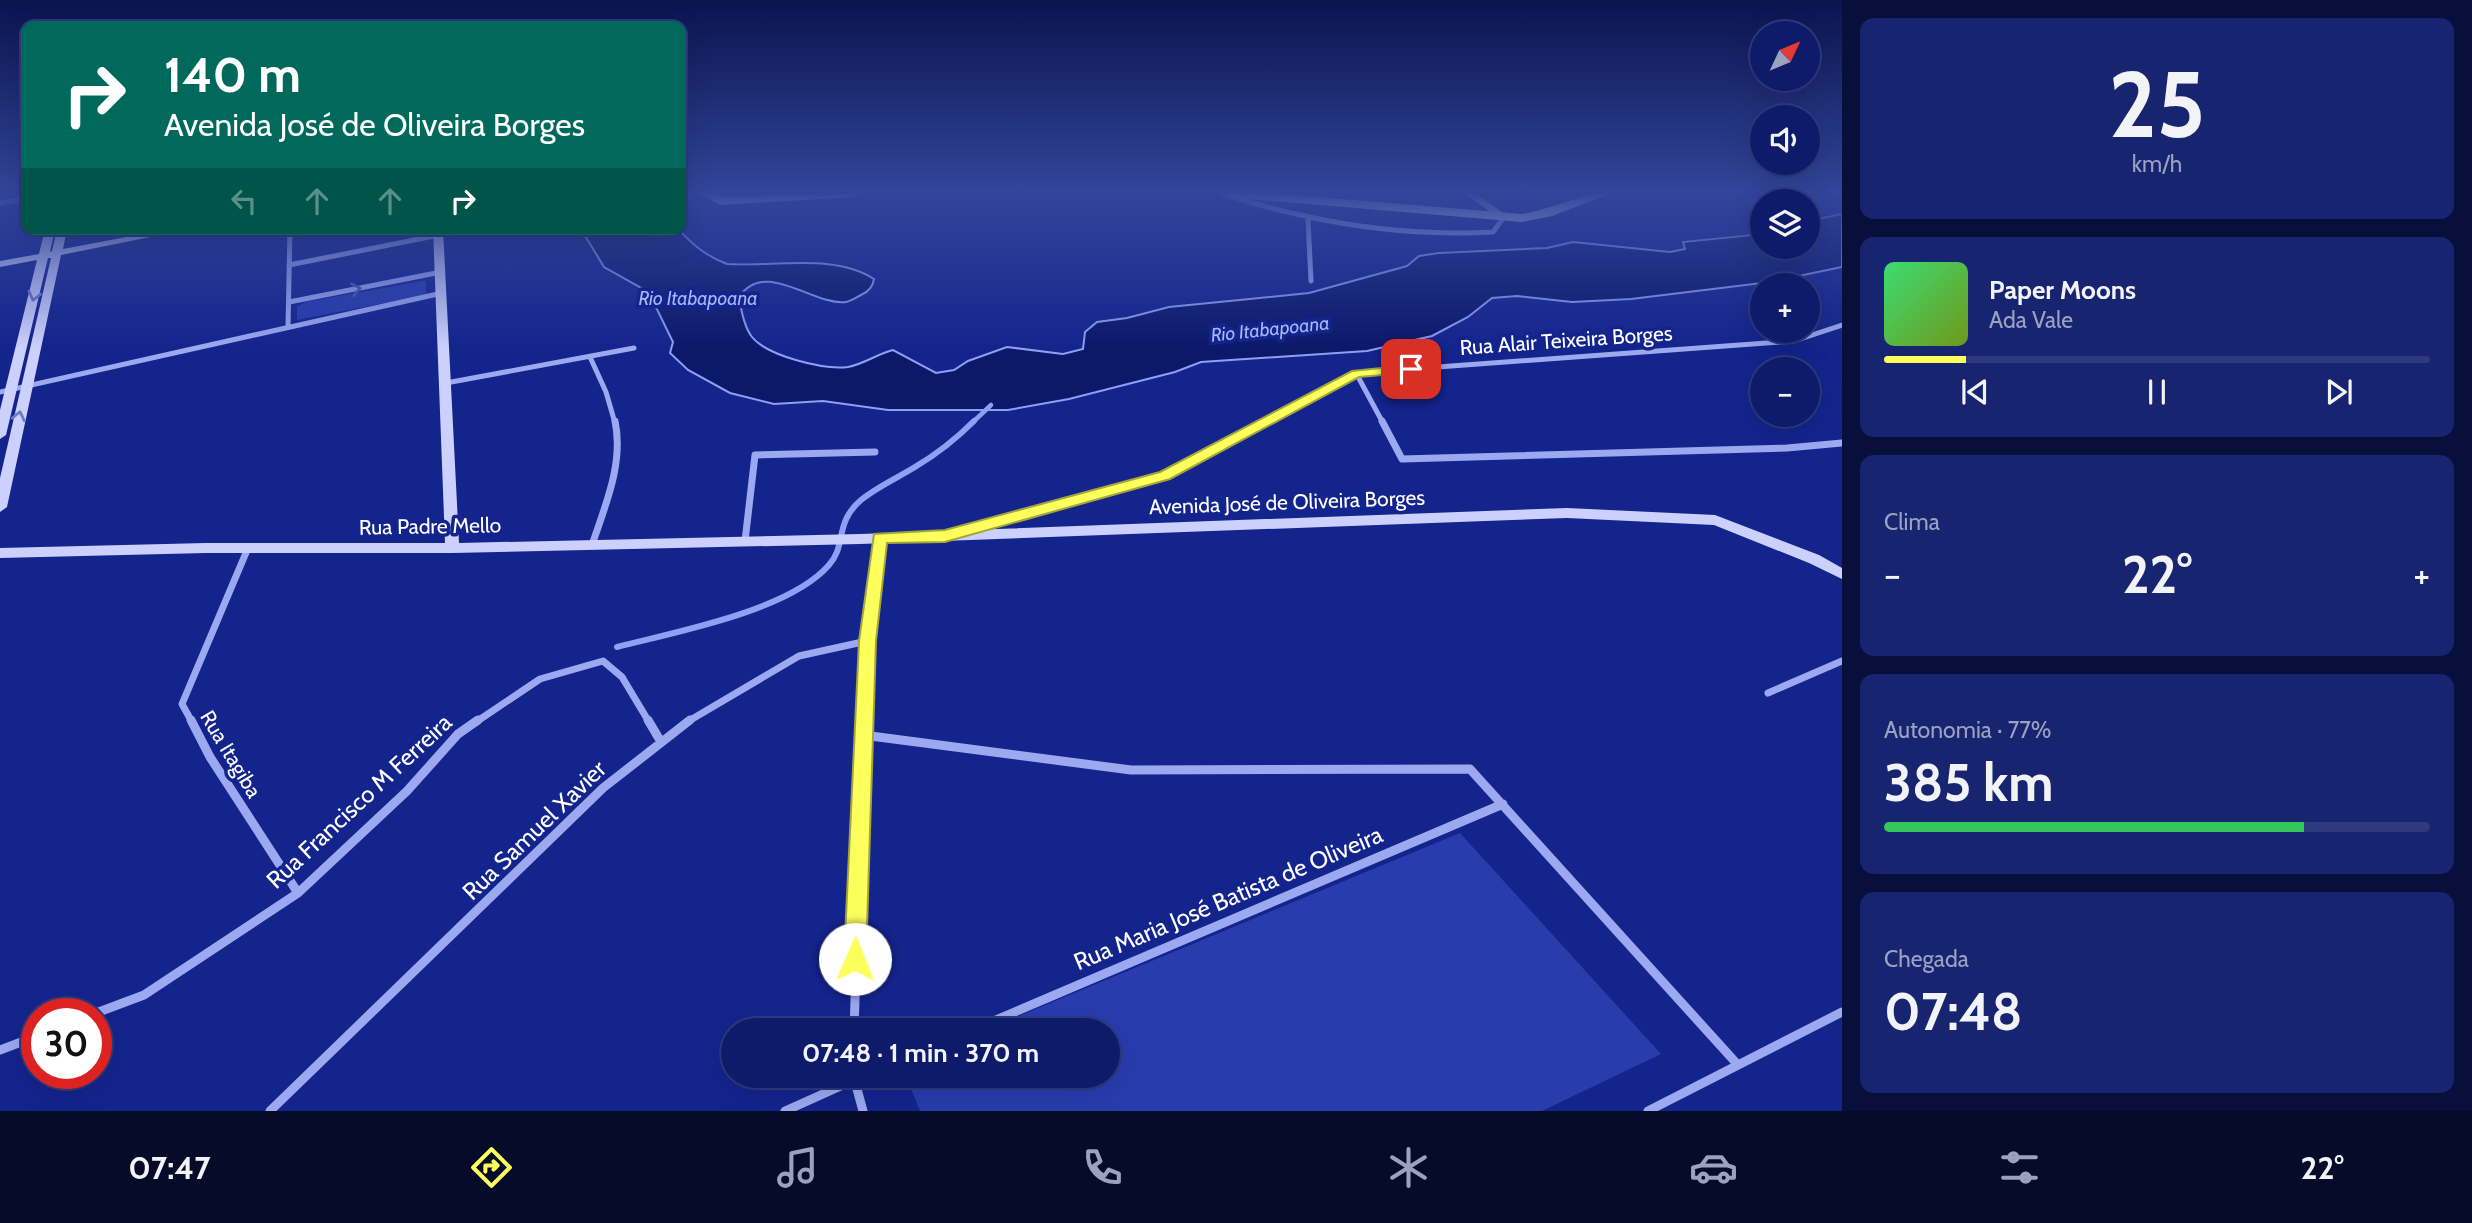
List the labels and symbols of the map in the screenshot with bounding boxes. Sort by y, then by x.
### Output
north arrow [1750,21,1820,91]
one-way arrow [350,282,362,297]
water label: Rio Itabapoana [638,287,758,310]
one-way arrow [28,290,42,302]
water label: Rio Itabapoana [1210,311,1330,347]
street label: Rua Alair Teixeira Borges [1459,320,1674,360]
pin [1381,339,1441,399]
one-way arrow [10,410,25,422]
street label: Avenida José de Oliveira Borges [1149,485,1426,519]
street label: Rua Padre Mello [359,512,501,540]
street label: Rua Itagiba [195,706,267,802]
street label: Rua Francisco M Ferreira [260,707,458,894]
street label: Rua Samuel Xavier [456,754,612,906]
street label: Rua Maria José Batista de Oliveira [1069,820,1387,976]
position arrow [818,922,892,996]
speed limit sign: 30 [21,998,112,1089]

